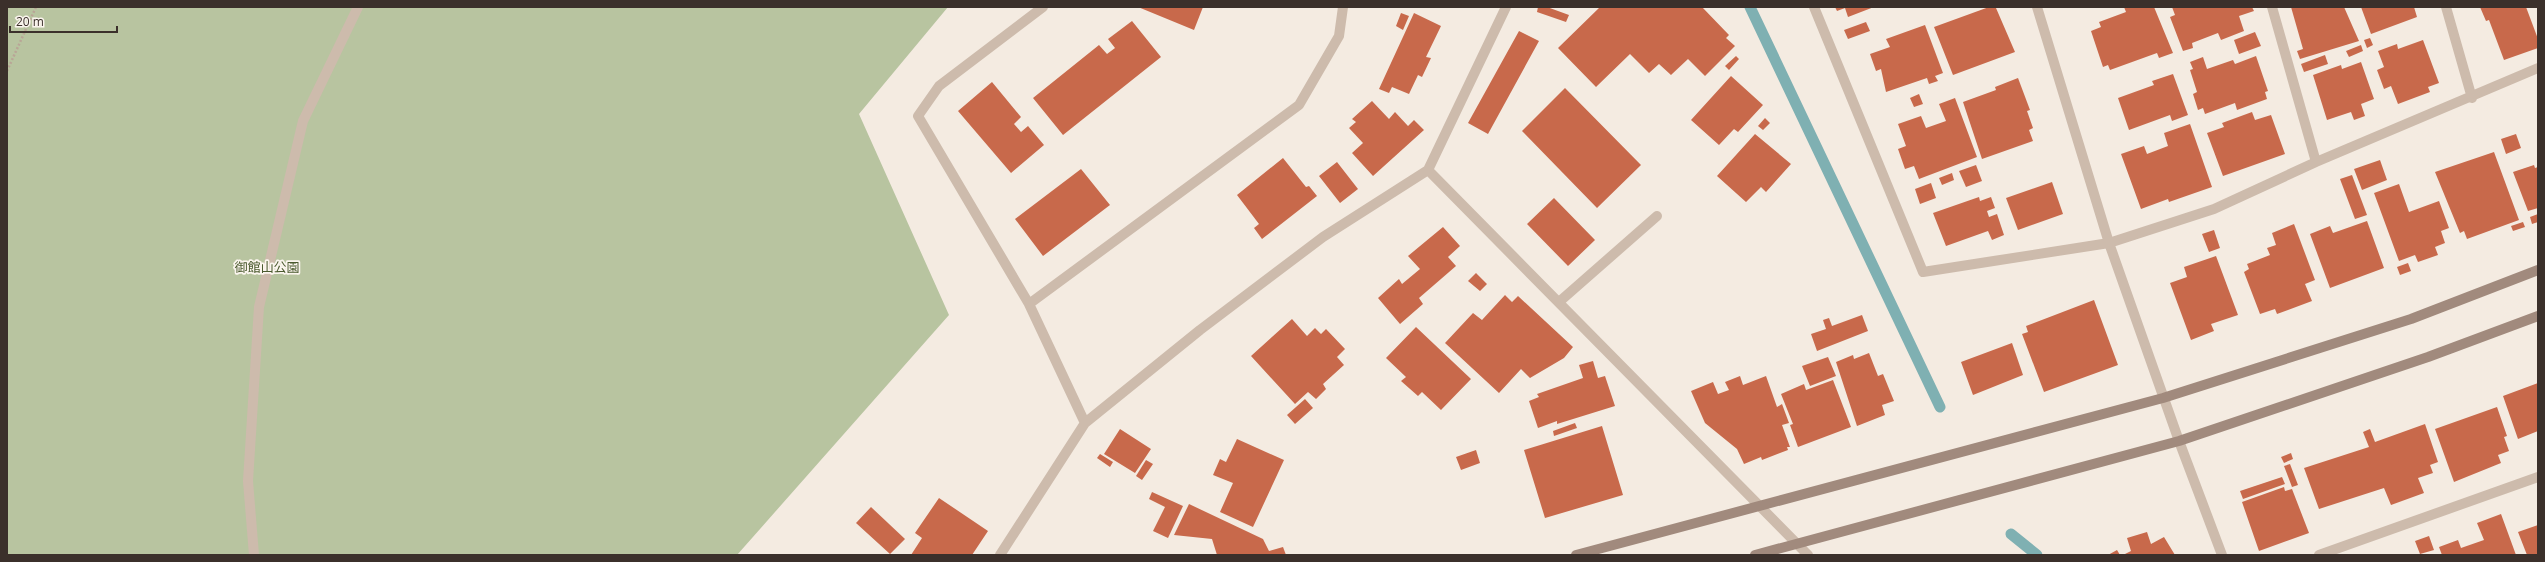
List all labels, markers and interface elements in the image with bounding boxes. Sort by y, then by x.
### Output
scale bar [10,8,117,34]
text: 20 m [16,13,44,30]
park label: 御館山公園 [234,258,300,276]

